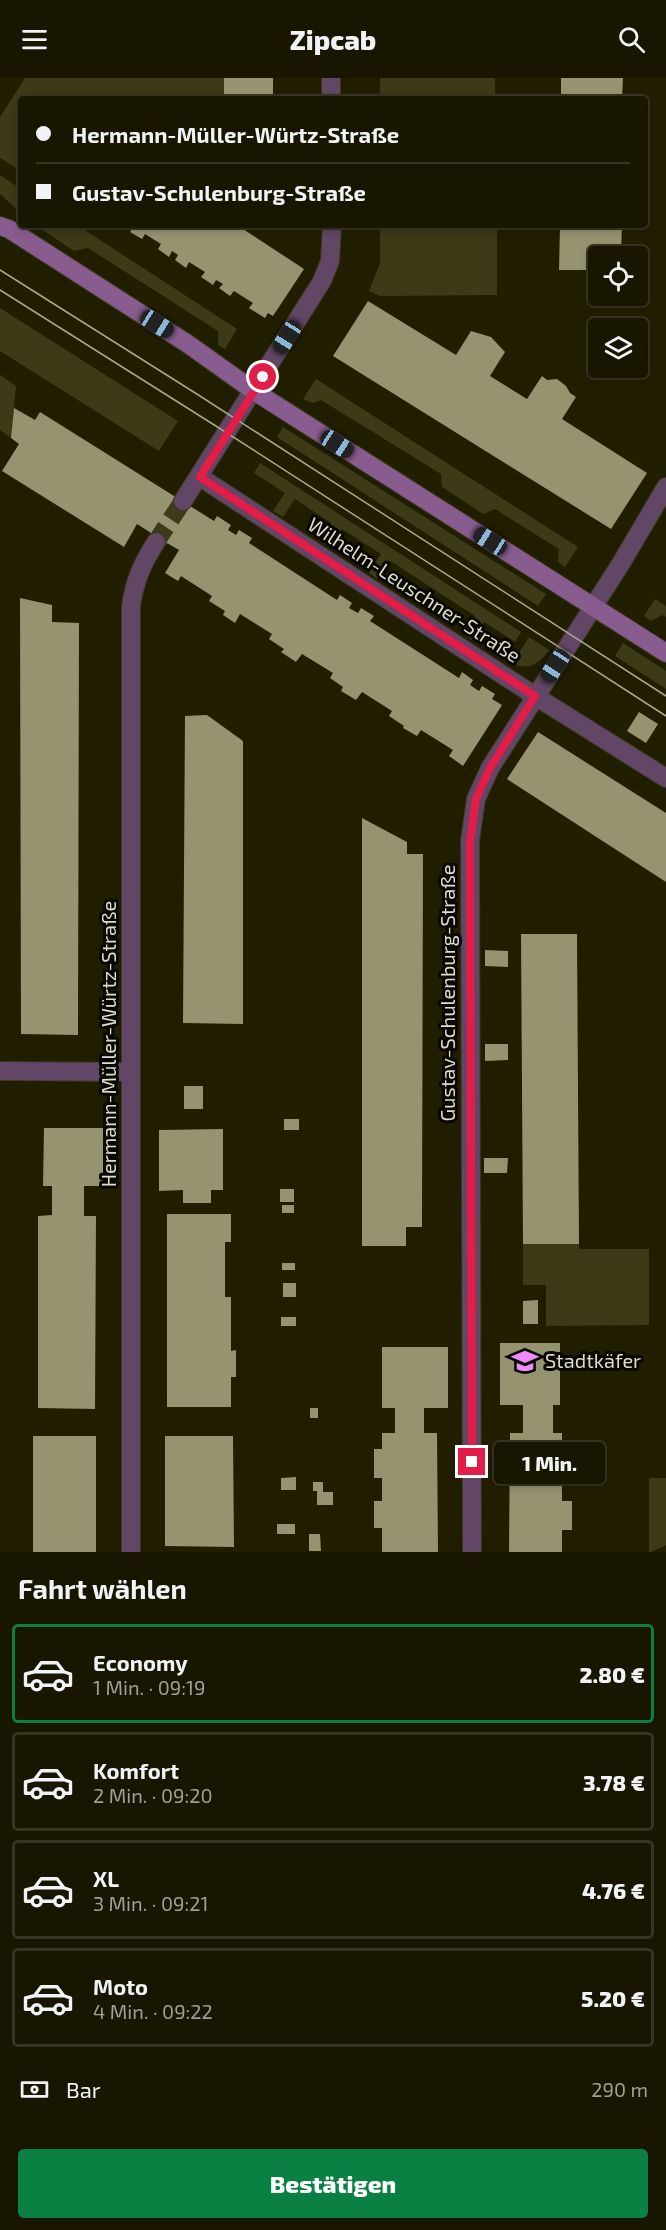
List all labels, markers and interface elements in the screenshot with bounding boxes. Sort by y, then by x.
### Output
icon: menu [18,23,51,56]
text: Zipcab [290,23,376,55]
icon: search [615,23,648,56]
text: Hermann-Müller-Würtz-Straße [72,121,399,147]
text: Gustav-Schulenburg-Straße [72,179,366,205]
map controls [588,246,648,378]
button: locate [588,246,648,306]
car [137,307,177,341]
car [270,317,304,357]
button: layers [588,318,648,378]
route start [249,363,276,390]
car [317,427,357,461]
street label: Wilhelm-Leuschner-Straße [304,511,525,667]
car [470,524,510,558]
car [538,646,572,686]
street label: Gustav-Schulenburg-Straße [435,865,459,1121]
street label: Hermann-Müller-Würtz-Straße [96,901,120,1187]
school or university icon: Stadtkäfer [510,1346,540,1376]
place label: Stadtkäfer [545,1348,641,1372]
callout: 1 Min. [493,1441,604,1483]
route end [458,1448,485,1475]
text: 1 Min. [522,1451,577,1475]
text: Fahrt wählen [18,1572,187,1604]
icon: car [21,1647,75,1701]
text: Economy [93,1649,188,1675]
text: 2.80 € [580,1661,645,1687]
text: 1 Min. · 09:19 [93,1675,205,1699]
icon: car [21,1755,75,1809]
text: Komfort [93,1757,179,1783]
text: 3.78 € [583,1769,645,1795]
text: 2 Min. · 09:20 [93,1783,213,1807]
icon: car [21,1863,75,1917]
text: XL [93,1865,119,1891]
text: 4.76 € [582,1877,645,1903]
text: 3 Min. · 09:21 [93,1891,208,1915]
icon: car [21,1971,75,2025]
text: Moto [93,1973,148,1999]
text: 5.20 € [581,1985,645,2011]
text: 4 Min. · 09:22 [93,1999,213,2023]
icon: cash [18,2073,51,2106]
text: Bar [66,2076,101,2102]
text: 290 m [591,2077,648,2101]
button: Bestätigen [18,2149,648,2218]

